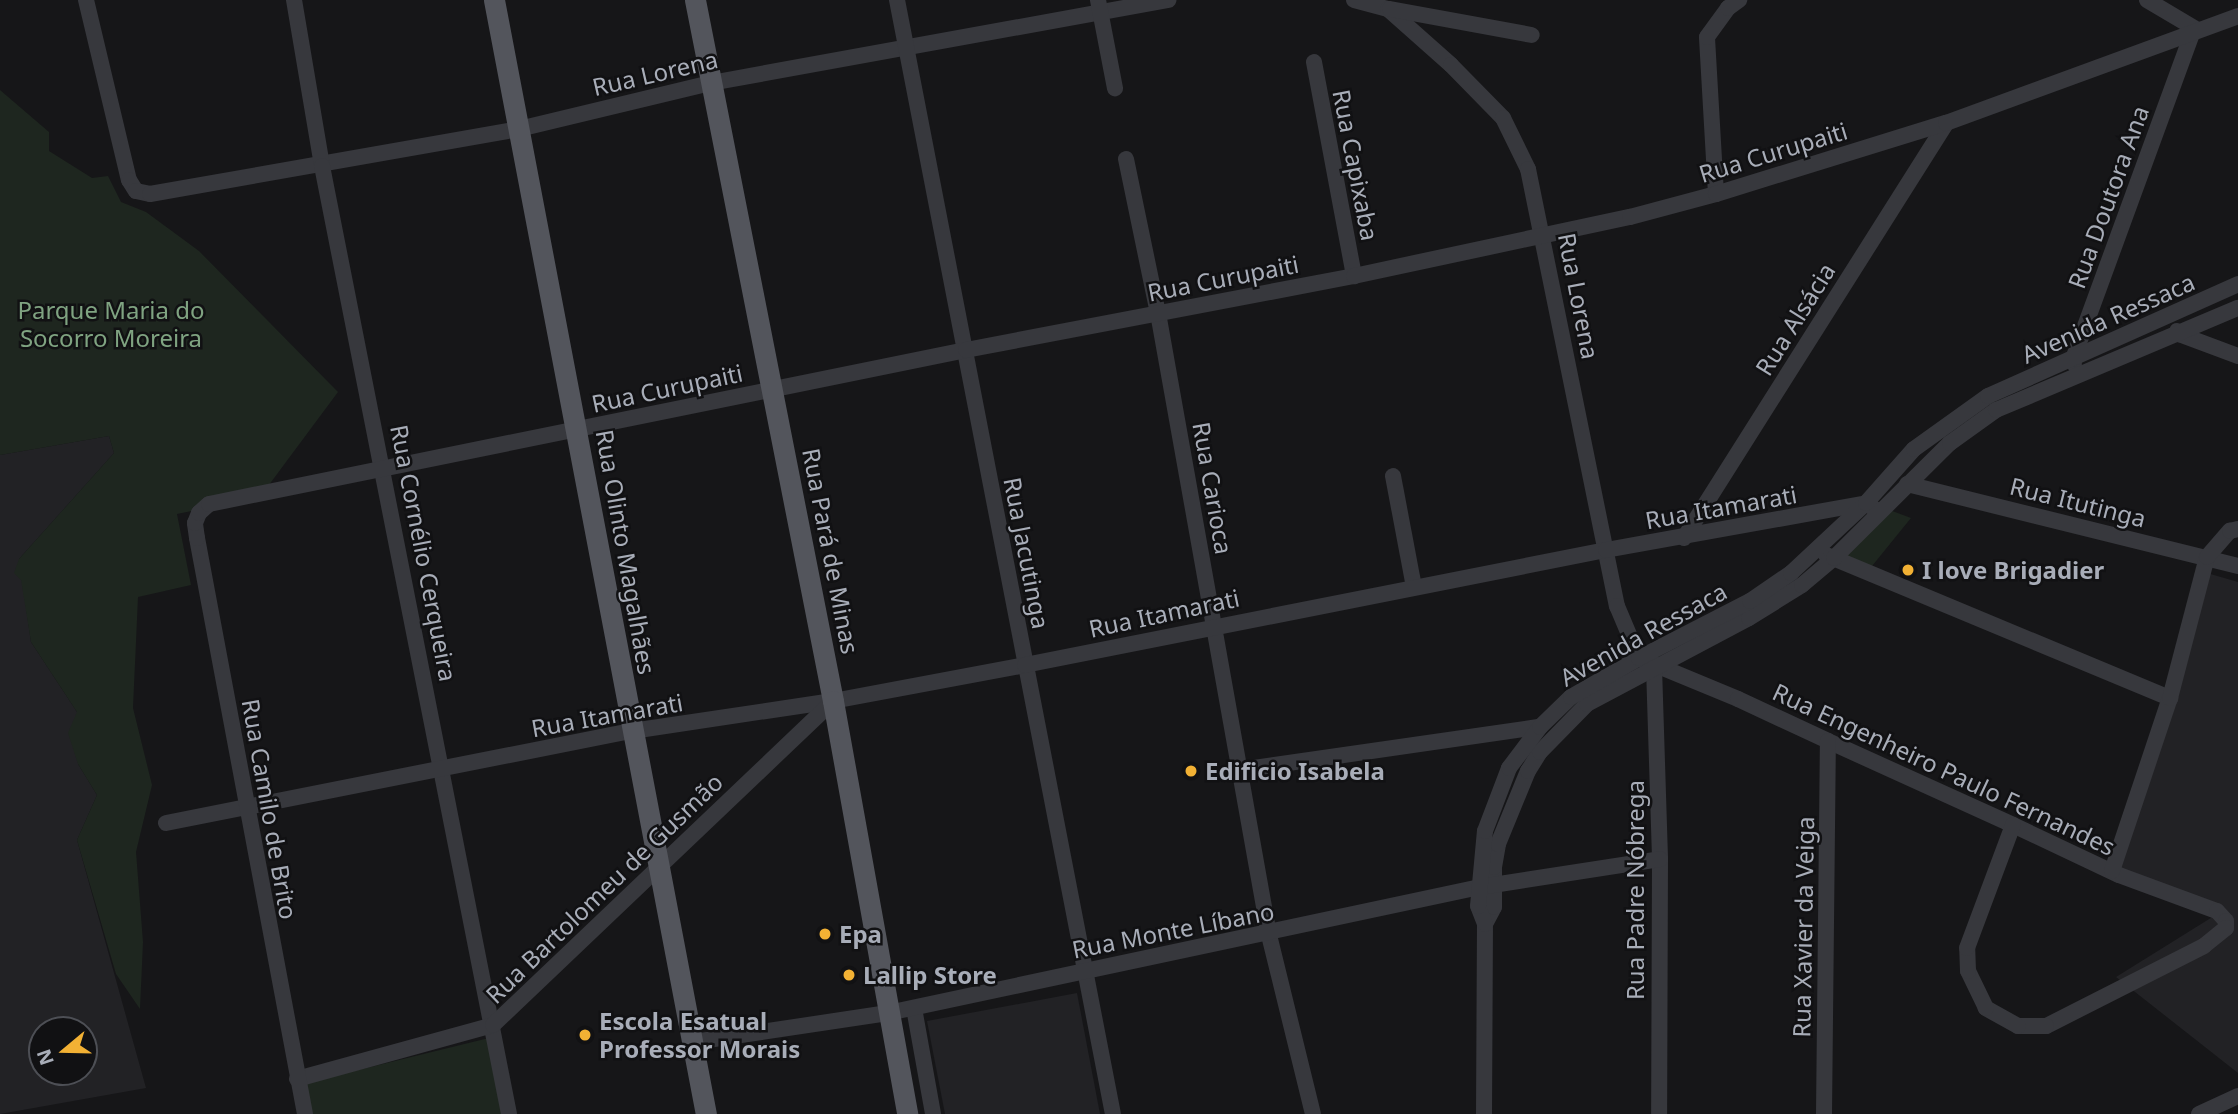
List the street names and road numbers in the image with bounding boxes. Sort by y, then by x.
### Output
street label: Rua Lorena [589,45,721,101]
street label: Rua Capixaba [1327,87,1385,243]
street label: Rua Doutora Ana [2062,102,2154,292]
street label: Rua Curupaiti [1695,116,1851,188]
street label: Rua Lorena [1553,231,1605,361]
street label: Rua Curupaiti [1145,249,1301,307]
street label: Rua Alsácia [1749,257,1841,381]
street label: Avenida Ressaca [2017,267,2199,369]
street label: Rua Curupaiti [589,358,745,418]
street label: Rua Carioca [1187,420,1239,556]
street label: Rua Cornélio Cerqueira [385,422,463,684]
street label: Rua Olinto Magalhães [590,427,662,677]
street label: Rua Pará de Minas [797,446,865,656]
street label: Rua Itutinga [2007,471,2149,533]
street label: Rua Jacutinga [998,475,1056,631]
street label: Rua Itamarati [1643,480,1799,534]
street label: Avenida Ressaca [1554,576,1732,692]
street label: Rua Itamarati [1086,583,1242,643]
street label: Rua Engenheiro Paulo Fernandes [1768,677,2120,861]
street label: Rua Itamarati [529,688,685,742]
street label: Rua Camilo de Brito [236,697,304,921]
street label: Rua Bartolomeu de Gusmão [480,767,728,1009]
street label: Rua Padre Nóbrega [1621,780,1649,1000]
street label: Rua Xavier da Veiga [1787,816,1819,1038]
street label: Rua Monte Líbano [1069,896,1277,964]

